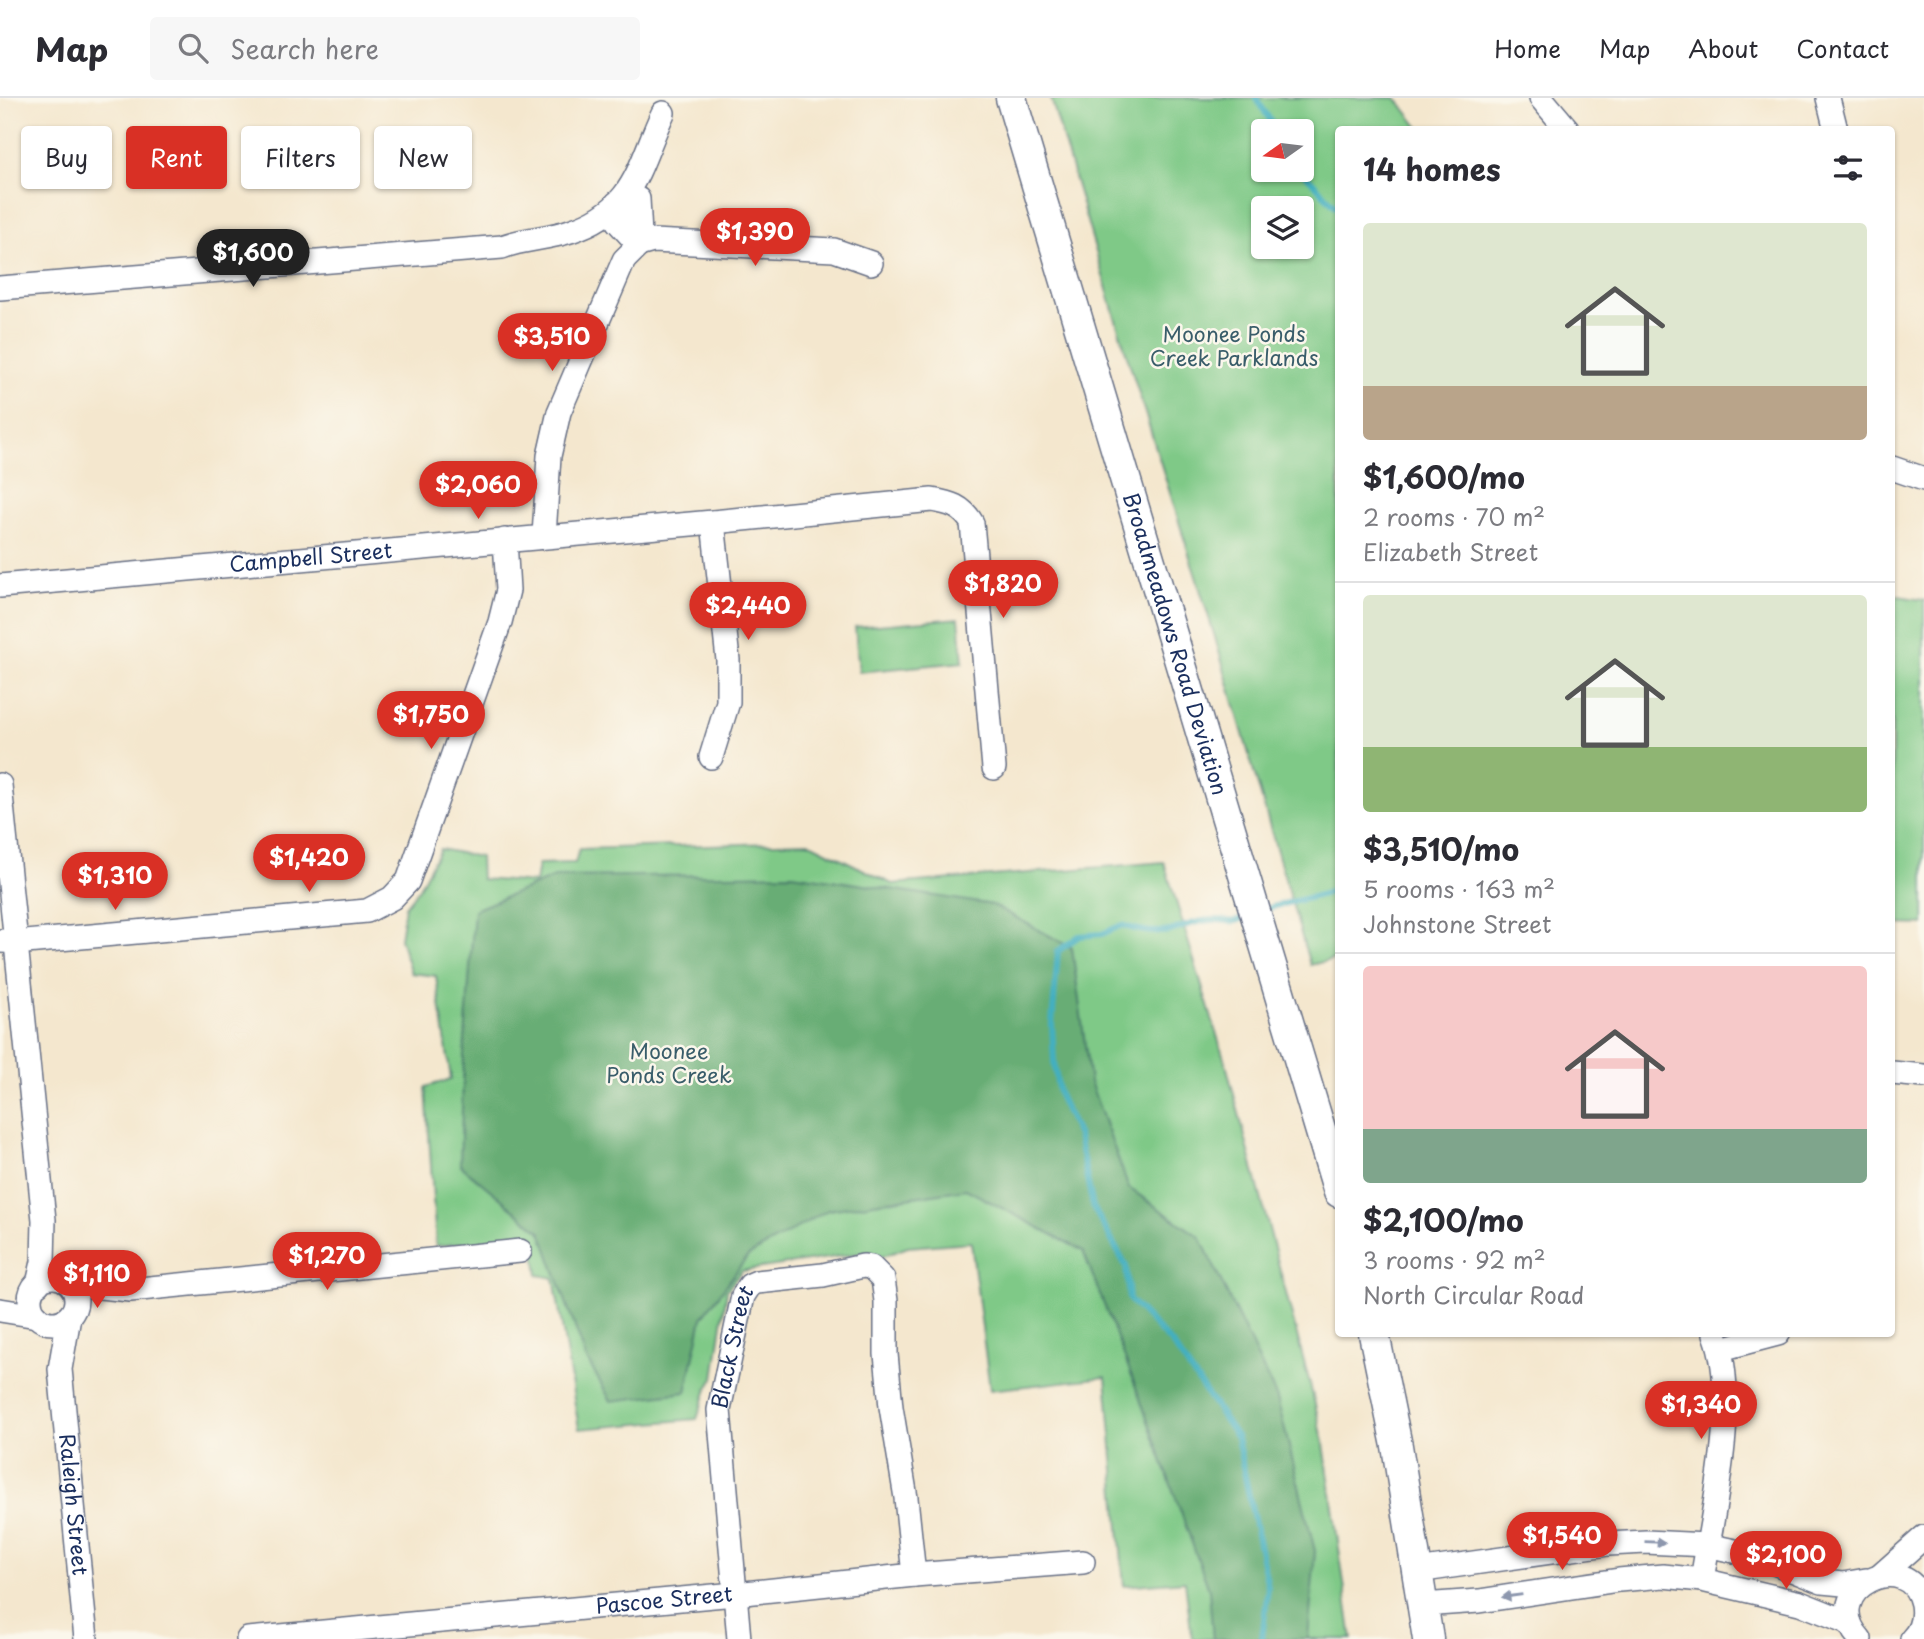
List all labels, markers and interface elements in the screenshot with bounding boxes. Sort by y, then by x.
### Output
search box [150,17,640,80]
text: Map [35,23,108,73]
icon: search [174,29,212,67]
text: Search here [230,29,379,68]
text: Home [1494,30,1561,66]
text: Map [1599,30,1650,66]
text: About [1688,30,1758,66]
text: Contact [1796,30,1889,66]
north arrow [1251,119,1314,182]
map controls [1251,119,1314,259]
chip: Buy [21,126,112,189]
chip: Rent [126,126,227,189]
chip: Filters [241,126,360,189]
chip: New [374,126,472,189]
text: 14 homes [1363,146,1501,191]
icon: filters [1829,149,1867,187]
button: layers [1251,196,1314,259]
pin: $1,390 [698,208,812,268]
text: $1,390 [716,213,794,248]
pin: $1,600 [196,230,310,289]
text: $1,600 [213,234,293,269]
icon: home [1552,268,1678,394]
pin: $3,510 [495,314,609,373]
park label: Moonee Ponds Creek Parklands [1150,317,1318,373]
text: $3,510 [514,318,590,353]
text: $1,600/mo [1363,454,1525,499]
pin: $2,060 [421,462,535,521]
text: $2,060 [435,466,521,501]
street label: Broadmeadows Road Deviation [1116,488,1237,799]
text: 2 rooms · 70 m² [1363,499,1545,534]
street label: Campbell Street [228,533,393,579]
text: Elizabeth Street [1363,534,1538,569]
pin: $1,820 [946,560,1060,620]
text: $1,820 [964,565,1042,600]
pin: $2,440 [691,582,805,642]
text: $2,440 [705,587,791,622]
icon: home [1552,640,1678,766]
pin: $1,750 [374,692,488,751]
text: $1,750 [393,696,469,731]
text: $3,510/mo [1363,826,1519,871]
pin: $1,420 [252,834,366,894]
text: $1,420 [269,839,349,874]
pin: $1,310 [58,852,172,912]
text: $1,310 [78,857,152,892]
text: 5 rooms · 163 m² [1363,871,1555,906]
text: Johnstone Street [1363,906,1552,941]
icon: home [1552,1011,1678,1137]
park label: Moonee Ponds Creek [606,1034,732,1090]
text: $2,100/mo [1363,1197,1524,1242]
pin: $1,270 [270,1232,384,1292]
text: $1,270 [289,1237,365,1272]
text: 3 rooms · 92 m² [1363,1242,1546,1277]
pin: $1,110 [40,1250,154,1310]
text: $1,110 [64,1255,130,1290]
text: North Circular Road [1363,1277,1584,1312]
street label: Black Street [702,1278,760,1411]
pin: $1,340 [1644,1382,1758,1441]
text: $1,340 [1661,1386,1741,1421]
street label: Raleigh Street [52,1432,98,1577]
pin: $1,540 [1505,1512,1619,1572]
text: $1,540 [1522,1517,1602,1552]
pin: $2,100 [1729,1532,1843,1591]
text: $2,100 [1746,1536,1826,1571]
one-way arrow [1644,1537,1666,1548]
street label: Pascoe Street [594,1576,734,1621]
one-way arrow [1501,1591,1523,1602]

